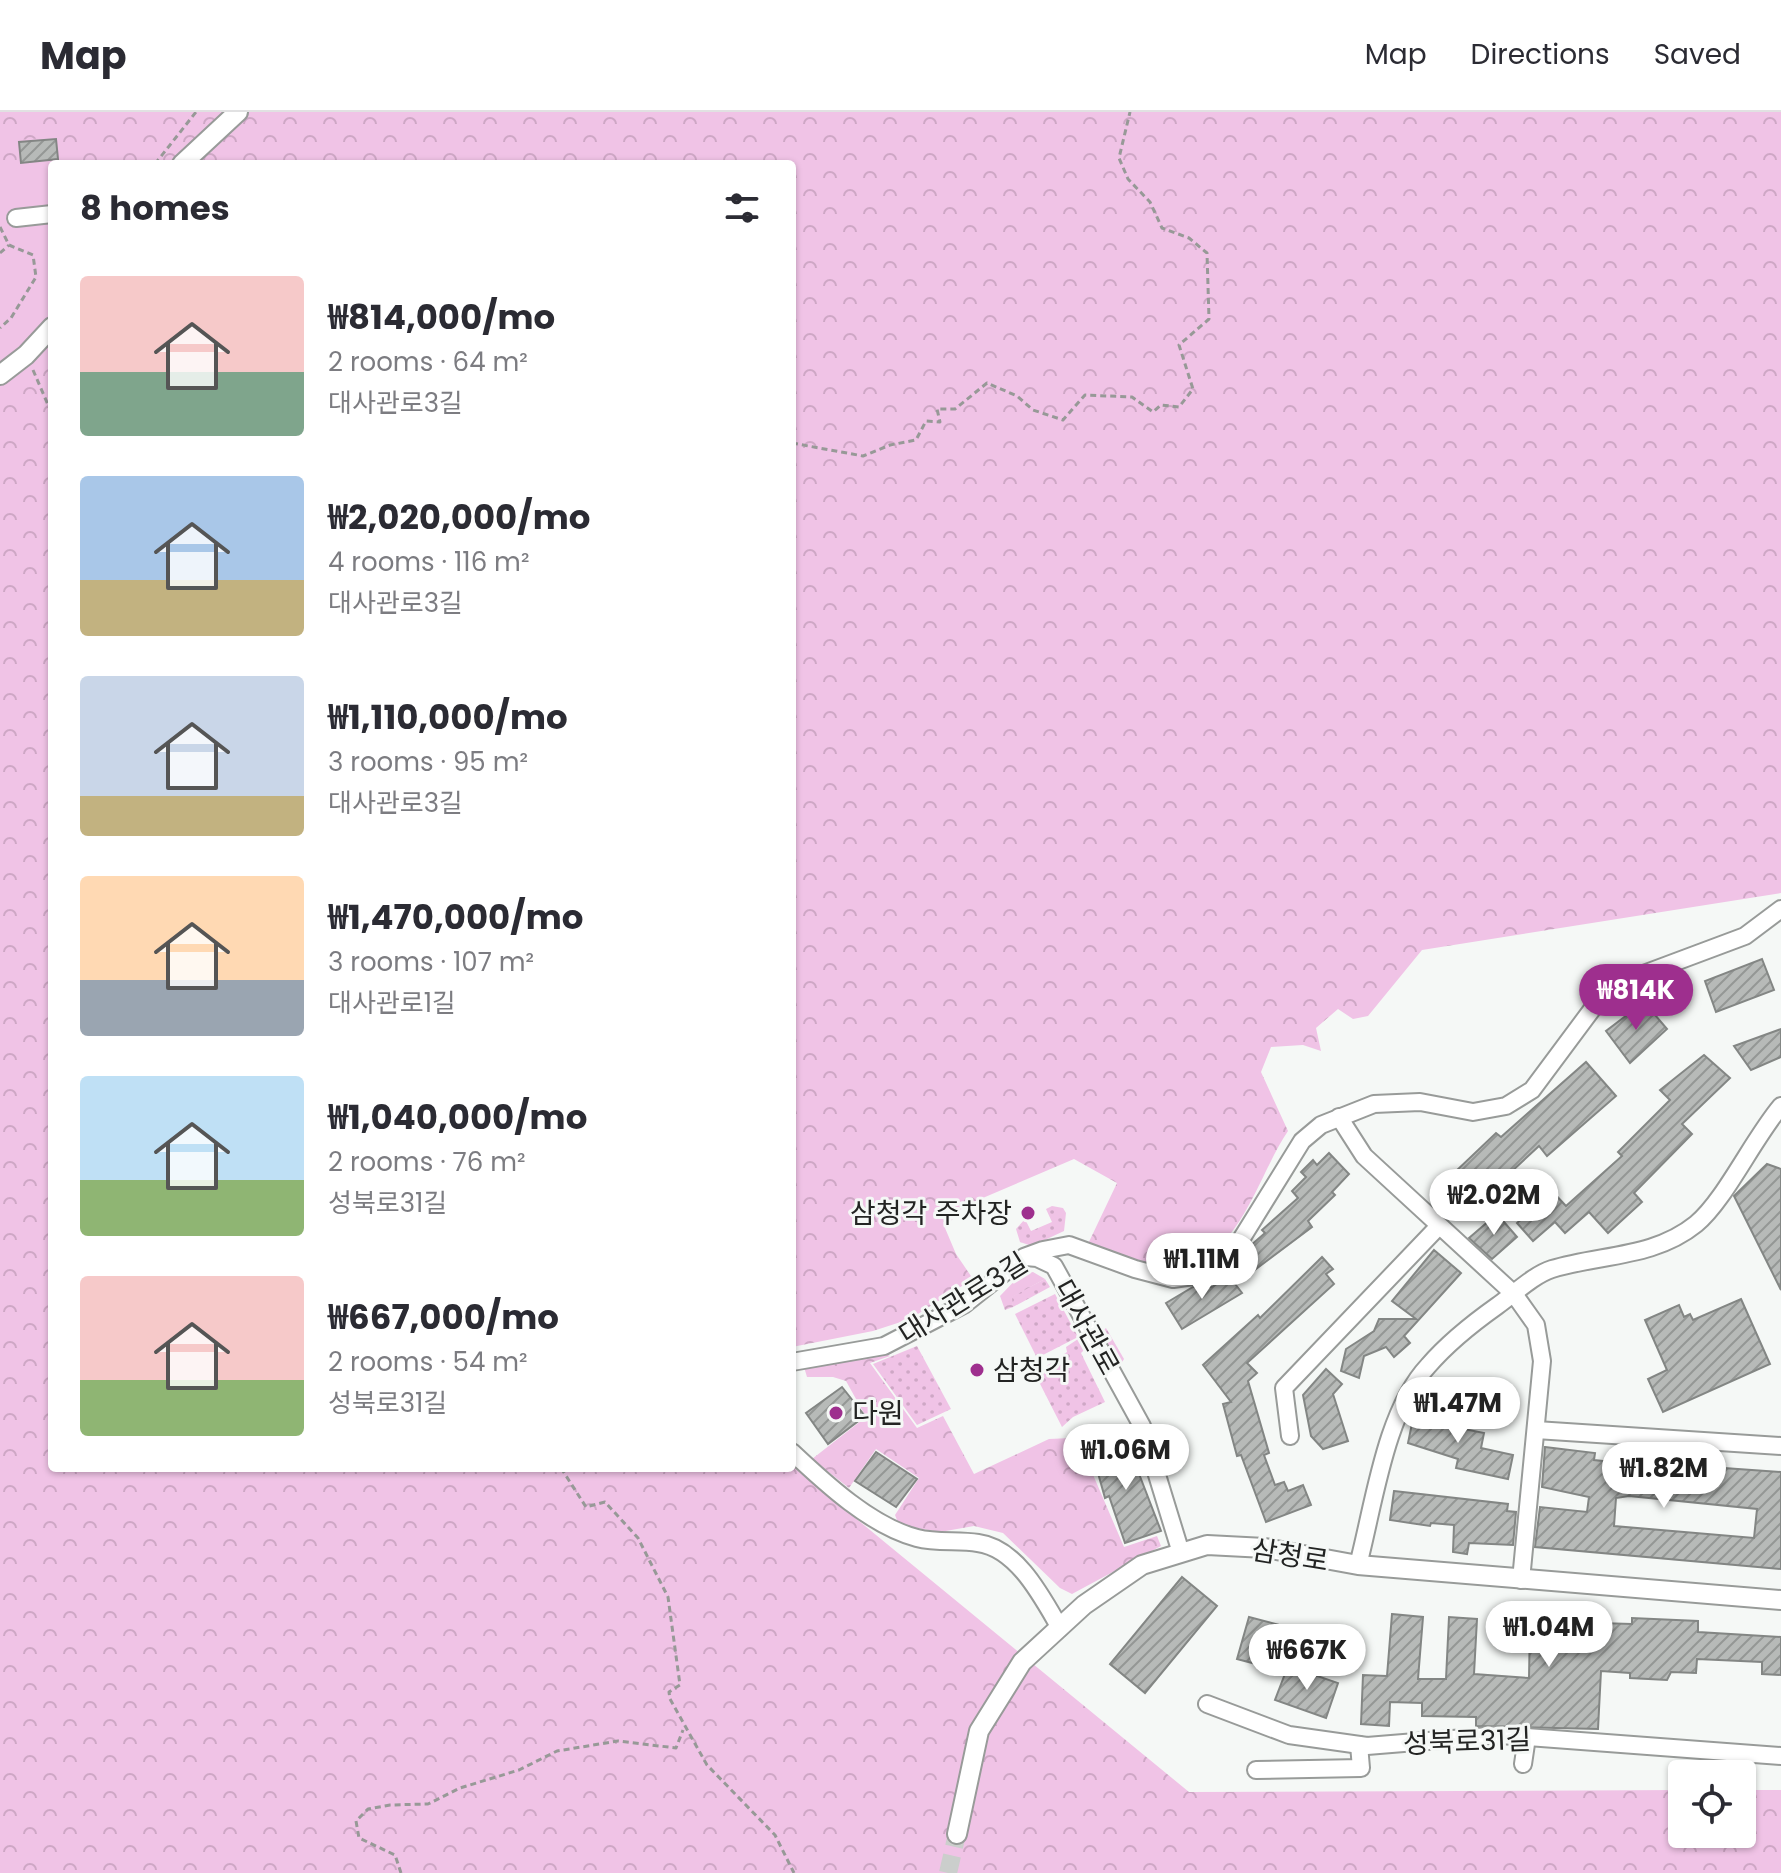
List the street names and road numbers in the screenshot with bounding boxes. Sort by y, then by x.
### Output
street label: 대사관로3길 [891,1243,1035,1353]
street label: 대사관로 [1045,1273,1129,1382]
street label: 삼청로 [1249,1530,1331,1581]
street label: 성북로31길 [1402,1720,1532,1763]

